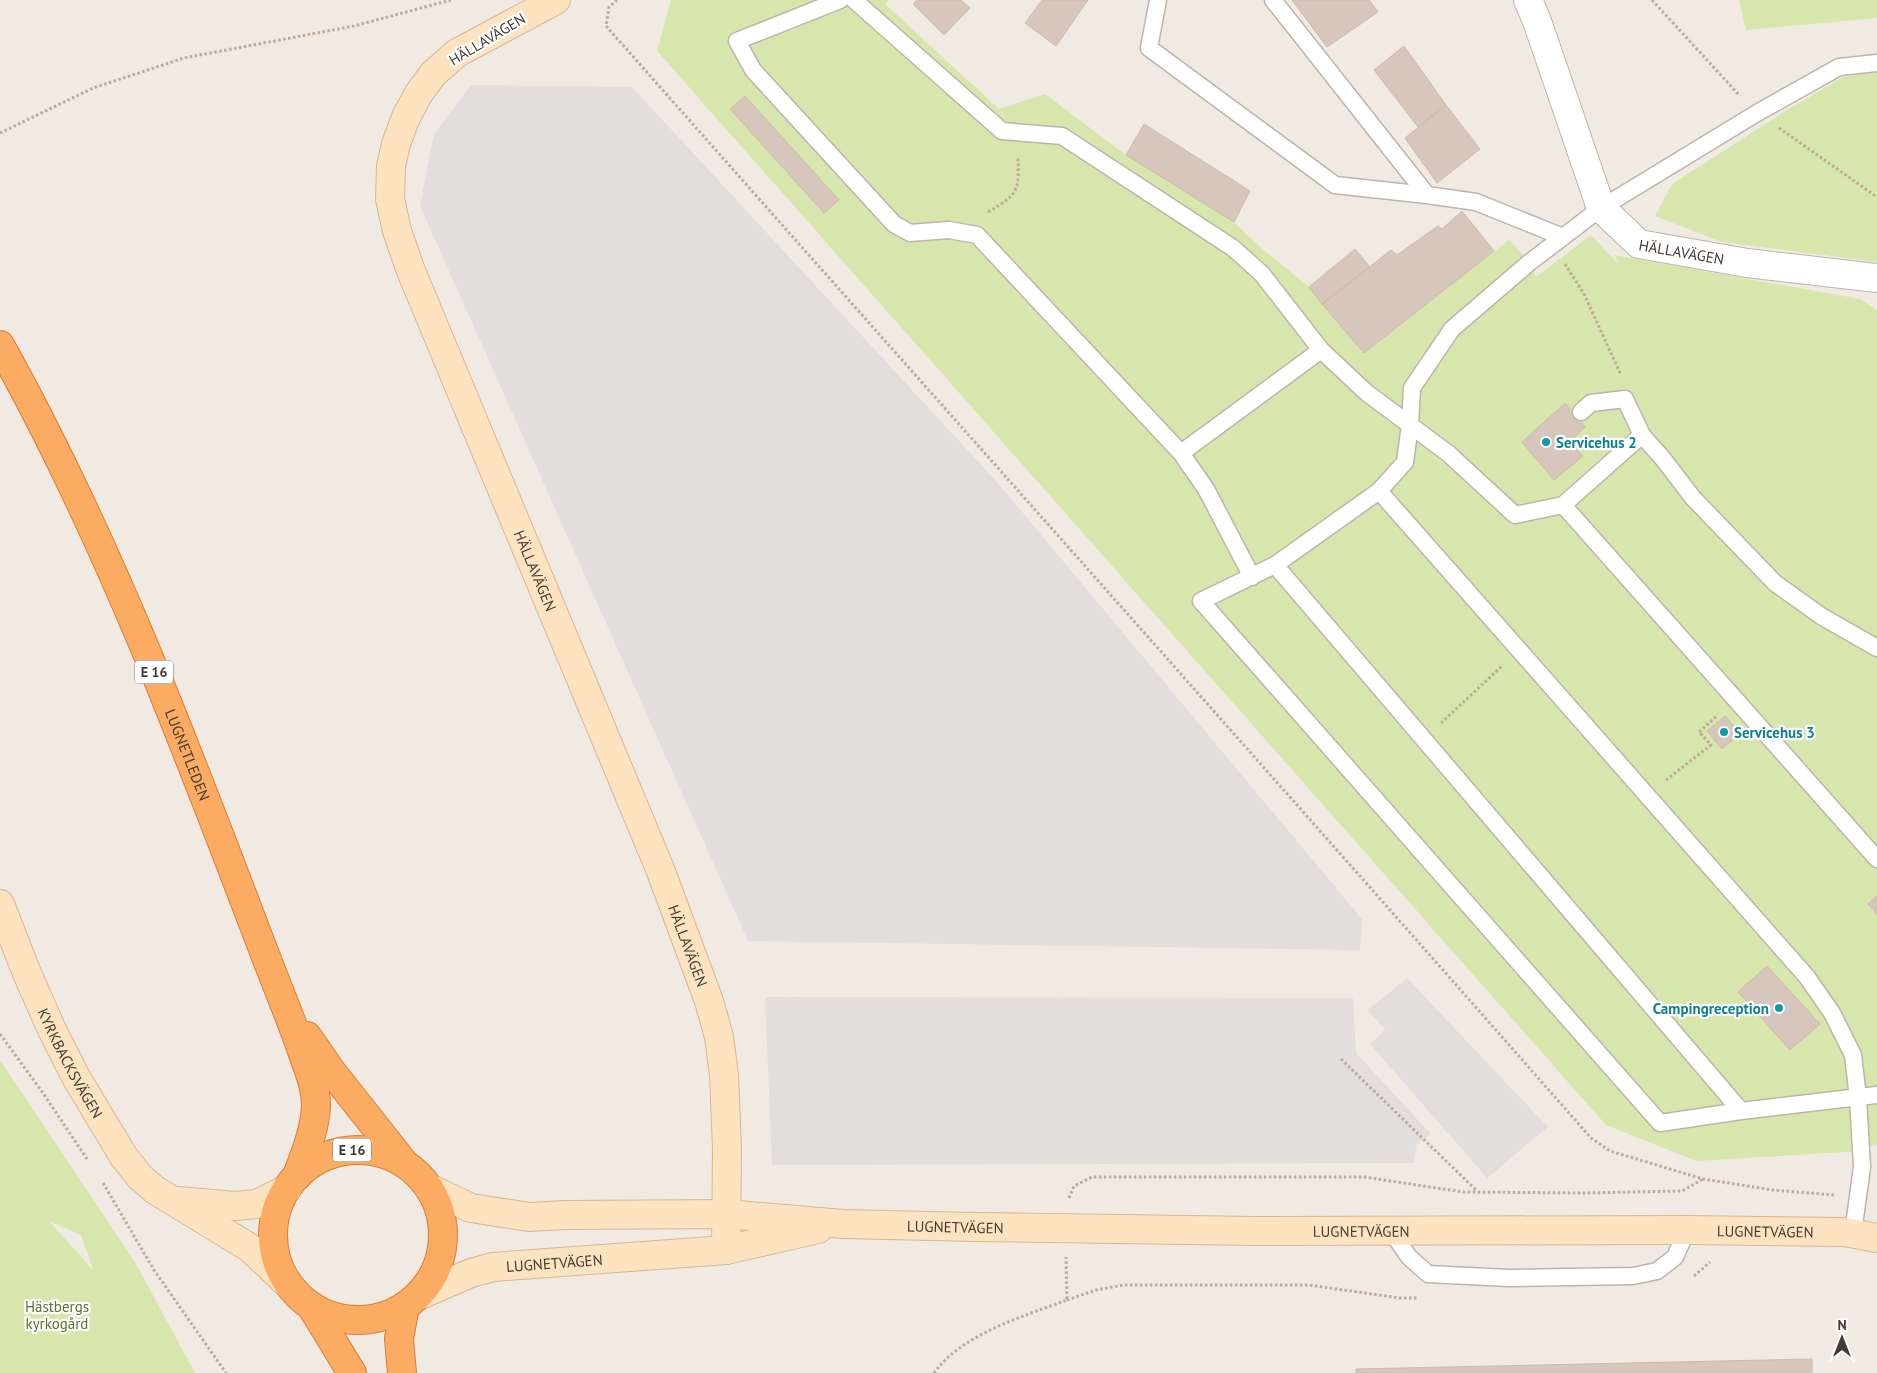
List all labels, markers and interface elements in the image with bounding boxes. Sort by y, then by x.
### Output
street label: HÄLLAVÄGEN [445,9,529,69]
street label: HÄLLAVÄGEN [1637,235,1726,268]
place label: Servicehus 2 [1556,433,1637,452]
marker: Servicehus 2 [1540,436,1552,448]
street label: HÄLLAVÄGEN [510,527,561,614]
road number: E 16 [135,660,173,684]
street label: LUGNETLEDEN [161,706,215,803]
place label: Servicehus 3 [1734,723,1815,742]
marker: Servicehus 3 [1718,726,1730,738]
street label: HÄLLAVÄGEN [665,902,712,989]
place label: Campingreception [1653,999,1769,1018]
marker: Campingreception [1773,1002,1785,1014]
street label: KYRKBACKSVÄGEN [34,1005,108,1121]
road number: E 16 [333,1138,371,1162]
street label: LUGNETVÄGEN [907,1216,1004,1237]
street label: LUGNETVÄGEN [1313,1221,1410,1240]
street label: LUGNETVÄGEN [1717,1221,1814,1241]
street label: LUGNETVÄGEN [505,1250,603,1276]
park label: Hästbergs kyrkogård [25,1297,89,1333]
north arrow [1817,1313,1867,1363]
text: N [1837,1316,1847,1334]

